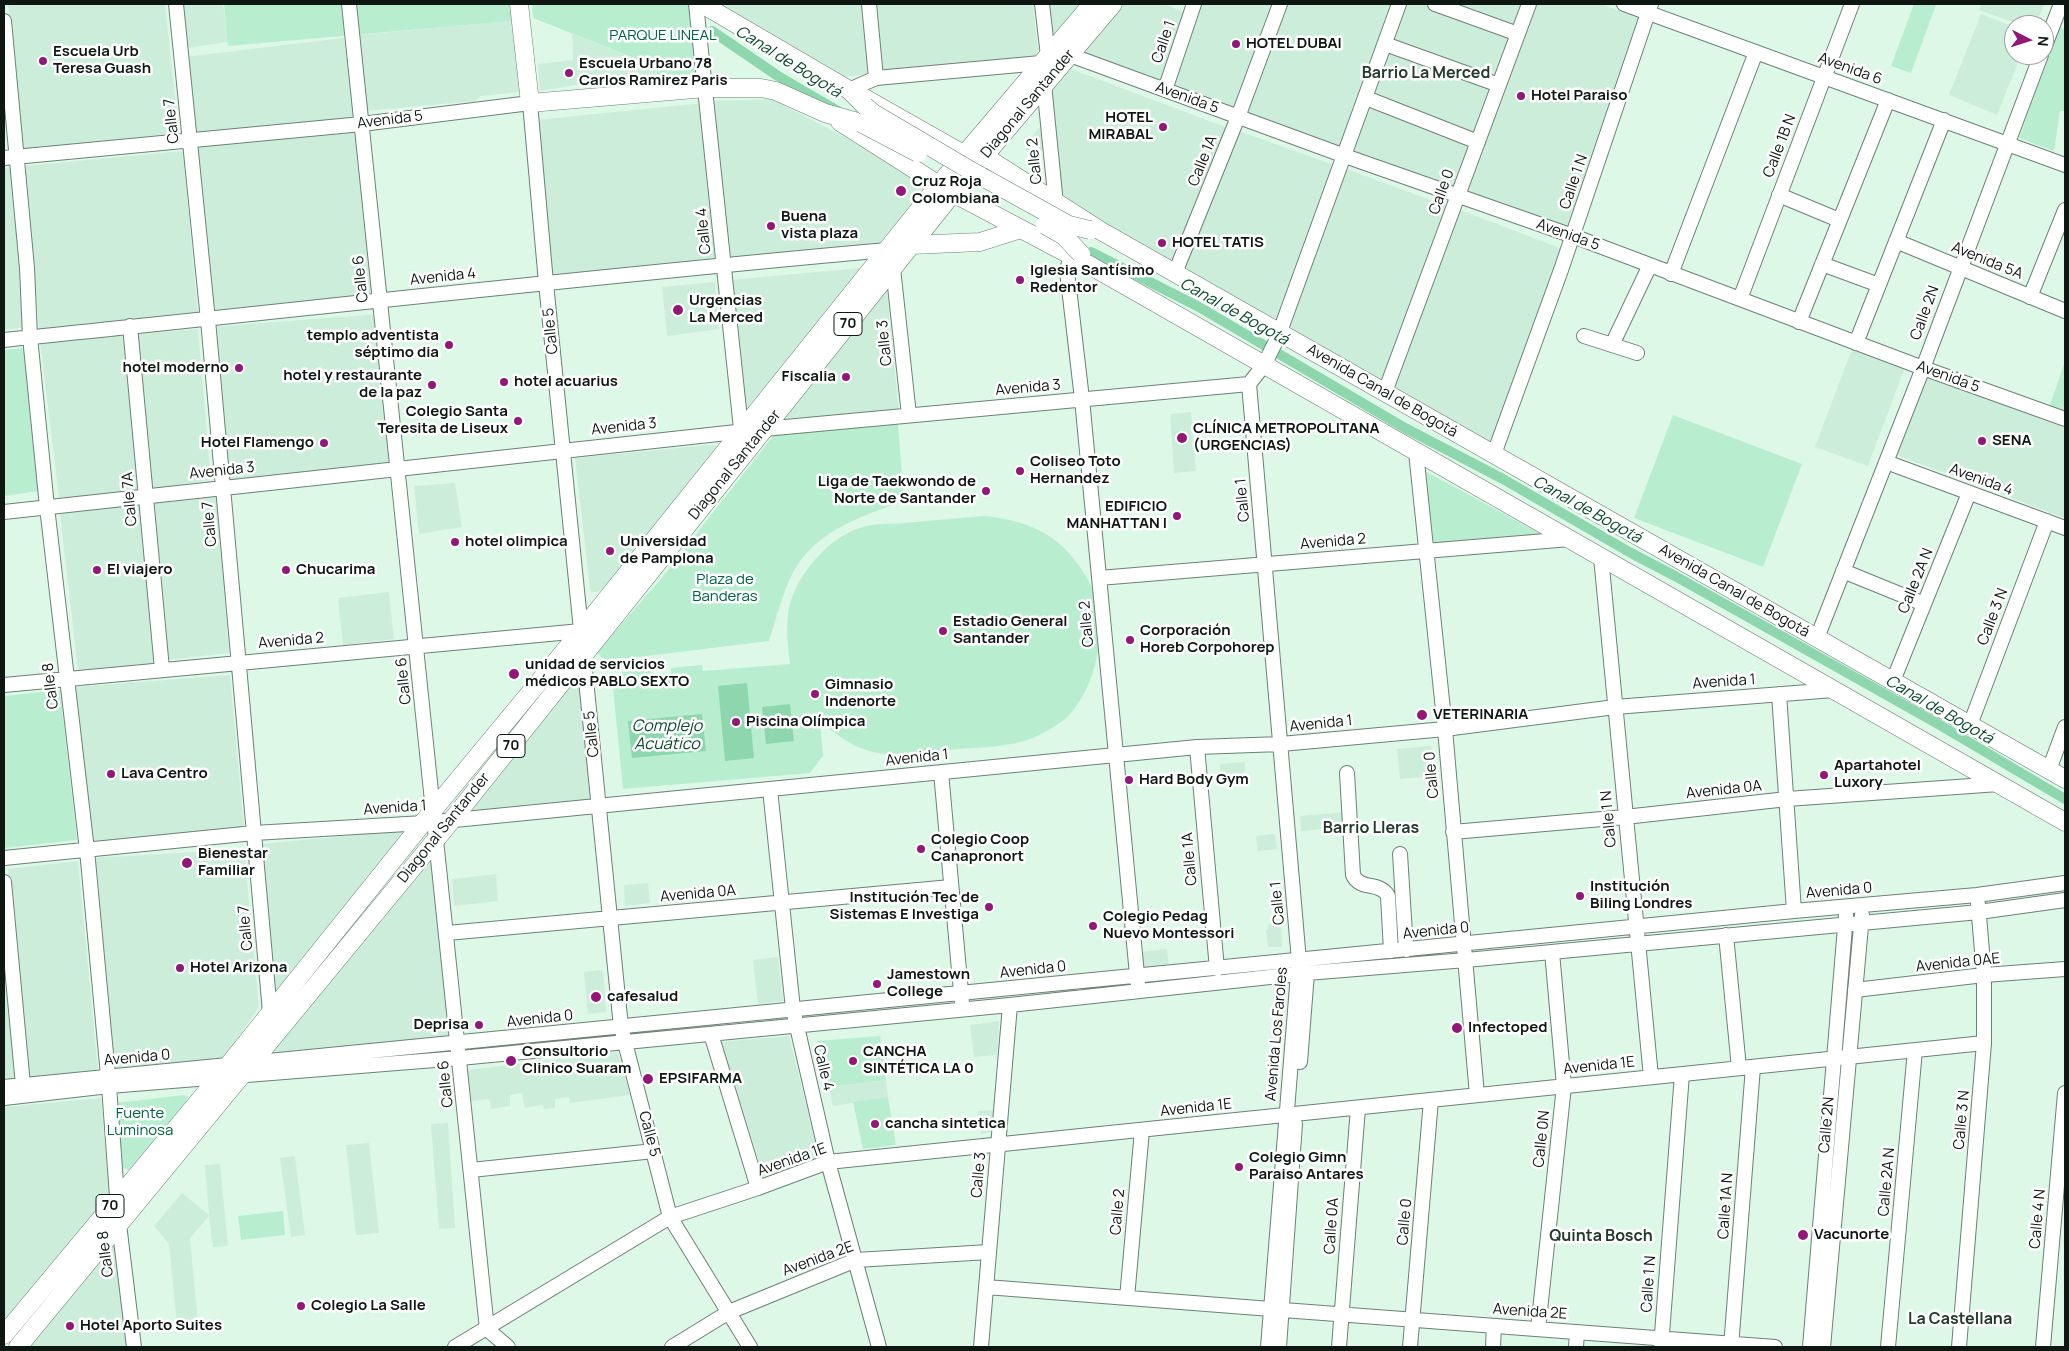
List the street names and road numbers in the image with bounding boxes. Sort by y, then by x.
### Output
street label: Calle 1 [1148,18,1180,66]
street label: Diagonal Santander [977,46,1079,162]
street label: Avenida 6 [1816,49,1884,89]
street label: Avenida 5 [1153,78,1221,118]
street label: Calle 7 [161,97,183,145]
street label: Avenida 5 [356,107,424,133]
street label: Calle 1B N [1760,112,1800,180]
street label: Calle 1A [1185,133,1221,189]
street label: Calle 2 [1024,137,1046,185]
street label: Calle 1 N [1556,152,1592,212]
street label: Calle 0 [1426,167,1458,217]
street label: Calle 4 [693,207,715,255]
street label: Avenida 5 [1534,215,1602,255]
street label: Avenida 5A [1949,239,2025,283]
street label: Calle 6 [350,255,372,303]
street label: Avenida 4 [409,265,477,289]
street label: Calle 2N [1907,283,1943,343]
street label: Calle 5 [540,307,562,355]
road number: 70 [834,312,862,336]
street label: Calle 3 [874,319,896,367]
street label: Avenida Canal de Bogotá [1303,340,1461,442]
street label: Avenida 5 [1914,357,1982,397]
street label: Avenida 3 [994,376,1062,400]
street label: Diagonal Santander [685,406,785,524]
street label: Avenida 3 [590,415,658,439]
street label: Avenida 3 [188,459,256,483]
street label: Avenida 4 [1947,460,2015,500]
street label: Calle 7A [119,471,141,527]
street label: Calle 1 [1232,477,1254,523]
street label: Calle 7 [199,501,221,547]
street label: Avenida 2 [1299,530,1367,554]
street label: Avenida Canal de Bogotá [1655,540,1813,642]
street label: Calle 2A N [1895,546,1937,616]
street label: Calle 3 N [1974,586,2012,648]
street label: Calle 2 [1076,600,1098,648]
street label: Avenida 2 [257,629,325,653]
street label: Calle 6 [393,657,415,705]
street label: Calle 8 [39,662,63,710]
street label: Avenida 1 [1692,671,1756,693]
street label: Calle 5 [581,710,603,758]
street label: Avenida 1 [1289,712,1353,736]
road number: 70 [497,734,525,758]
street label: Avenida 1 [885,746,949,770]
street label: Calle 0 [1421,751,1443,799]
street label: Diagonal Santander [394,769,494,887]
street label: Avenida 0A [1685,777,1763,803]
street label: Calle 1 N [1598,790,1620,848]
street label: Avenida 1 [363,797,427,819]
street label: Calle 1A [1179,832,1201,886]
street label: Avenida 0 [1805,879,1873,903]
street label: Calle 1 [1267,880,1289,926]
street label: Avenida 0A [659,882,737,906]
street label: Calle 7 [235,905,257,951]
street label: Avenida 0 [1402,919,1470,943]
street label: Avenida 0AE [1915,950,2001,976]
street label: Avenida 0 [999,958,1067,982]
street label: Avenida Los Faroles [1262,966,1292,1102]
street label: Avenida 0 [506,1007,574,1031]
street label: Calle 4 [809,1043,837,1093]
street label: Avenida 0 [103,1046,171,1070]
street label: Avenida 1E [1562,1053,1636,1079]
street label: Calle 6 [435,1060,457,1108]
street label: Calle 3 N [1950,1090,1974,1150]
street label: Avenida 1E [1159,1095,1233,1121]
street label: Calle 2N [1816,1096,1838,1154]
street label: Calle 5 [634,1109,664,1159]
street label: Calle 0N [1530,1110,1554,1168]
street label: Avenida 1E [755,1140,829,1180]
street label: Calle 2A N [1875,1147,1899,1217]
street label: Calle 3 [968,1151,990,1199]
street label: Calle 1A N [1715,1172,1737,1240]
street label: Calle 2 [1107,1188,1129,1236]
street label: Calle 4 N [2026,1188,2050,1250]
road number: 70 [96,1194,124,1218]
street label: Calle 0A [1321,1197,1343,1255]
street label: Calle 0 [1394,1198,1416,1246]
street label: Calle 8 [94,1230,118,1278]
street label: Avenida 2E [780,1238,856,1280]
street label: Calle 1 N [1638,1255,1660,1313]
street label: Avenida 2E [1492,1300,1568,1324]

